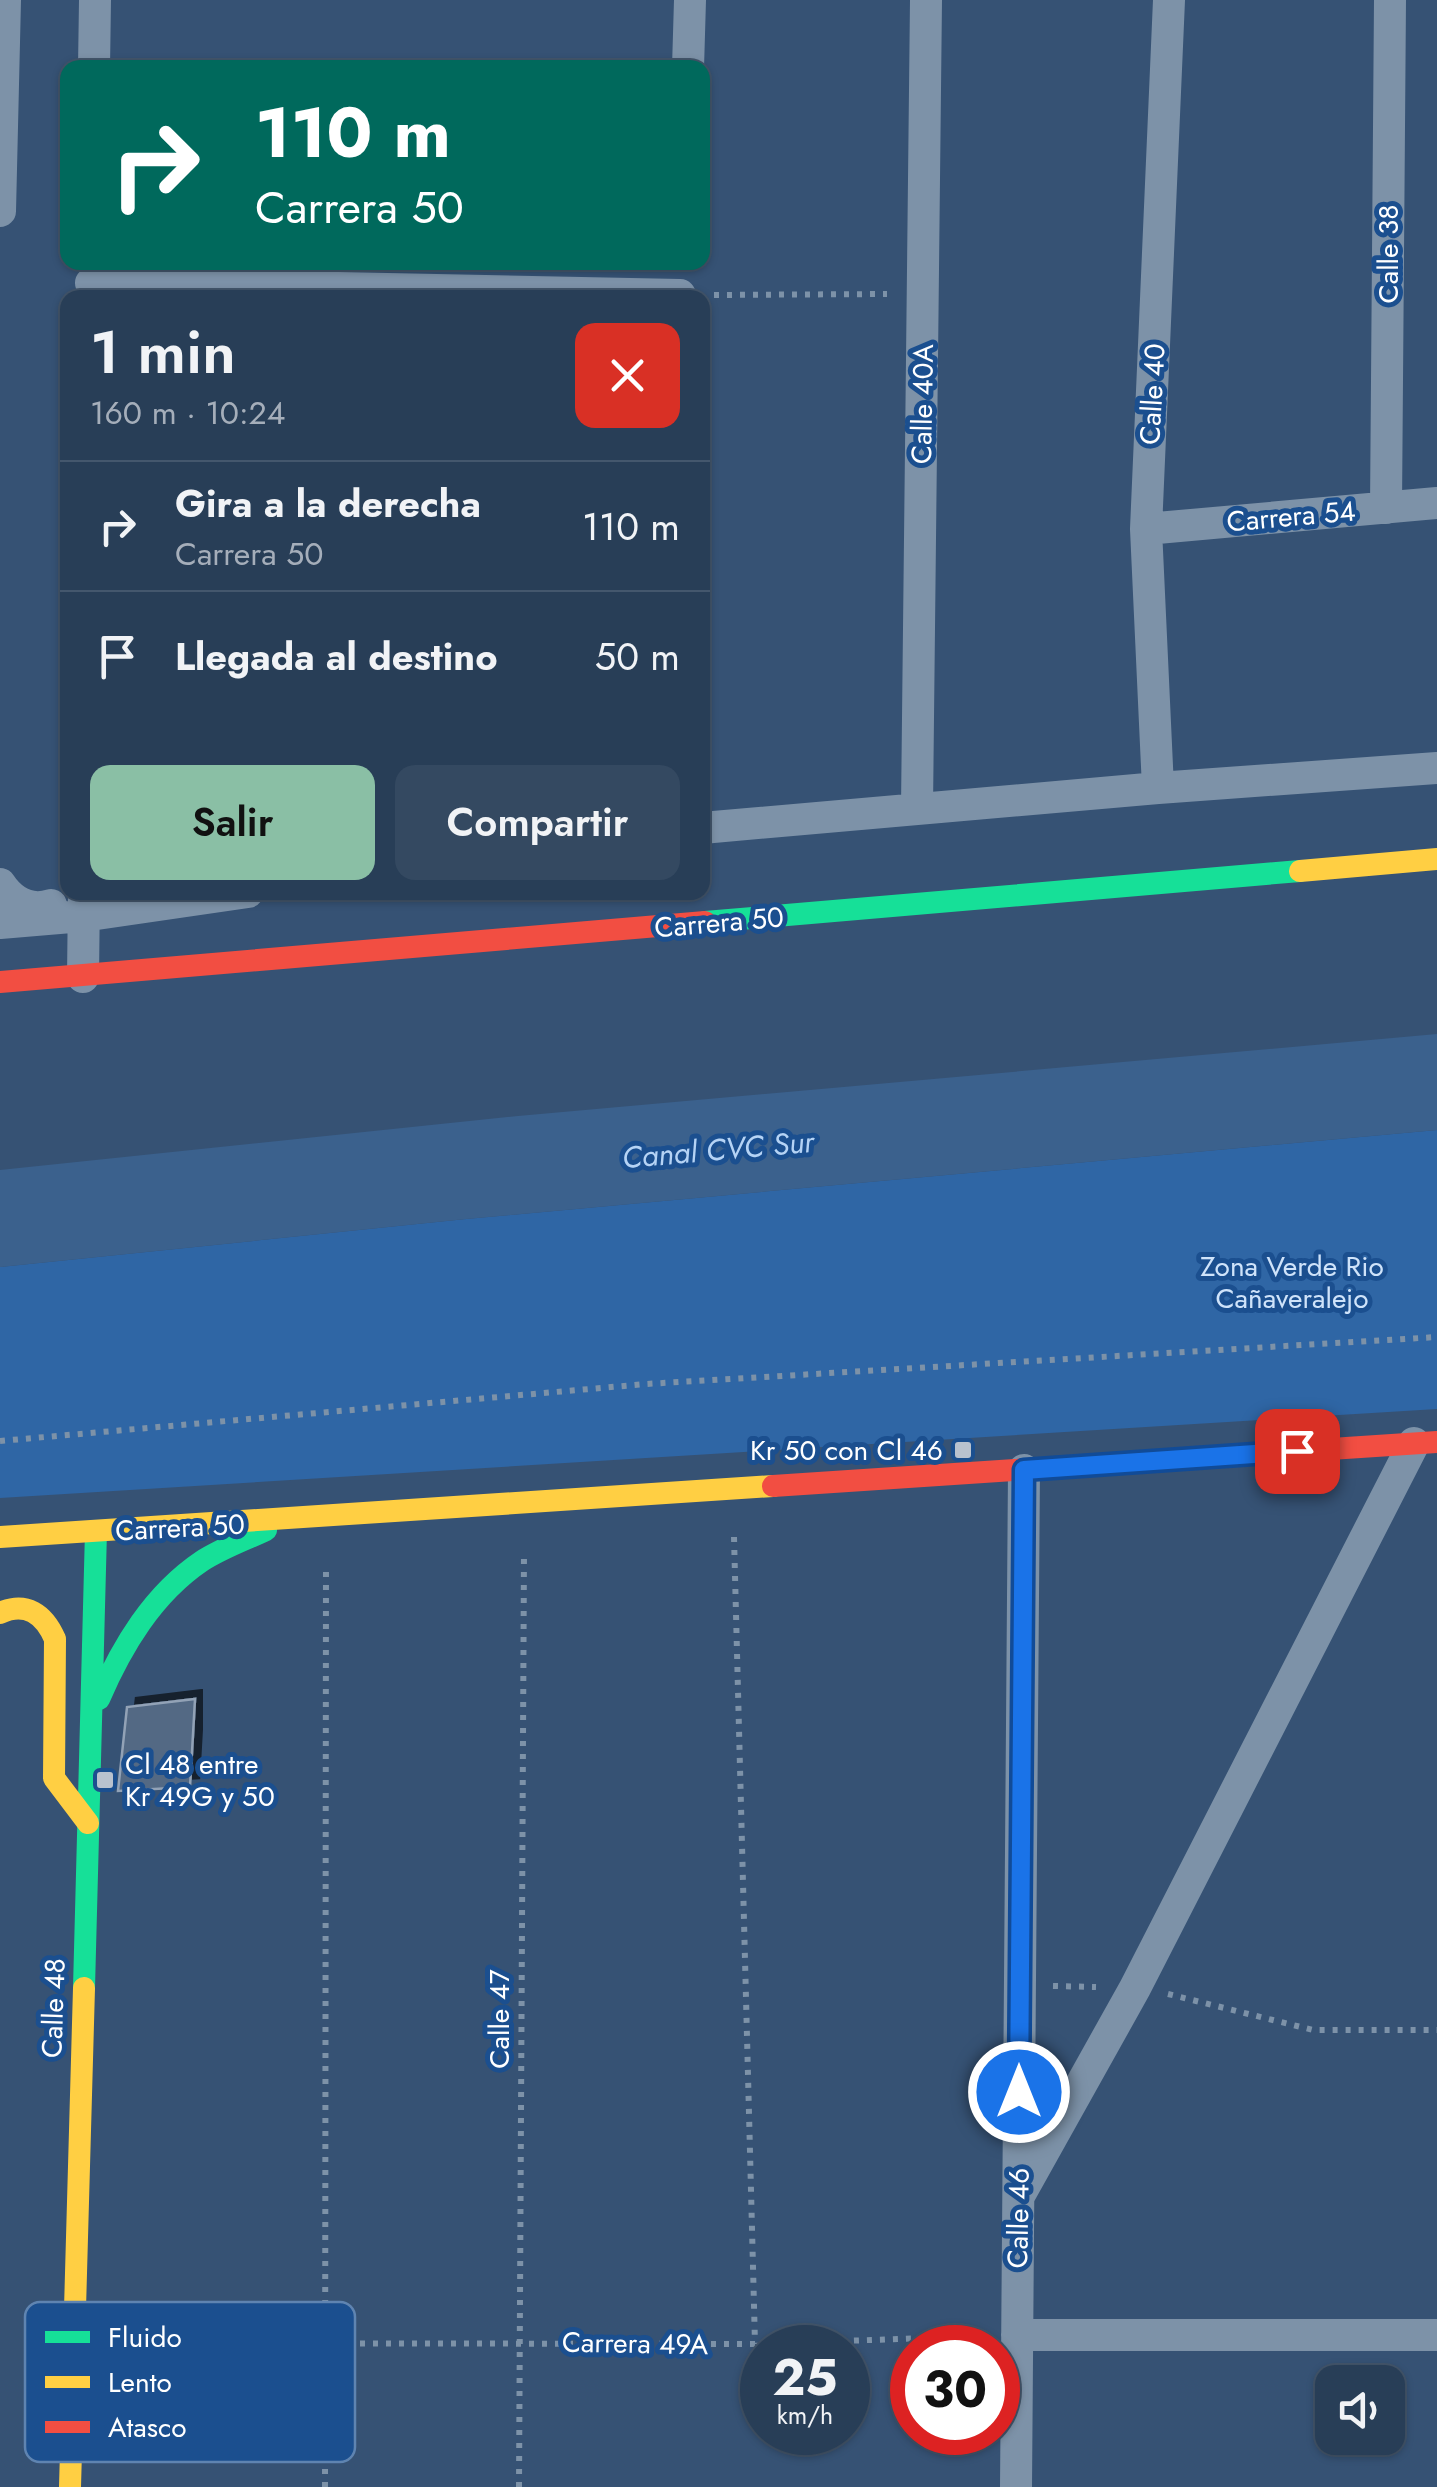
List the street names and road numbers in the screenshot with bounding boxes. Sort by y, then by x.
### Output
street label: Calle 38 [1368,205,1409,303]
street label: Calle 40 [1129,342,1176,446]
street label: Calle 40A [901,343,944,464]
street label: Carrera 54 [1225,490,1357,543]
street label: Carrera 50 [653,896,786,949]
street label: Carrera 50 [114,1504,246,1551]
street label: Calle 48 [31,1957,76,2059]
street label: Calle 47 [479,1969,520,2069]
street label: Calle 46 [997,2167,1040,2269]
street label: Carrera 49A [561,2322,709,2365]

